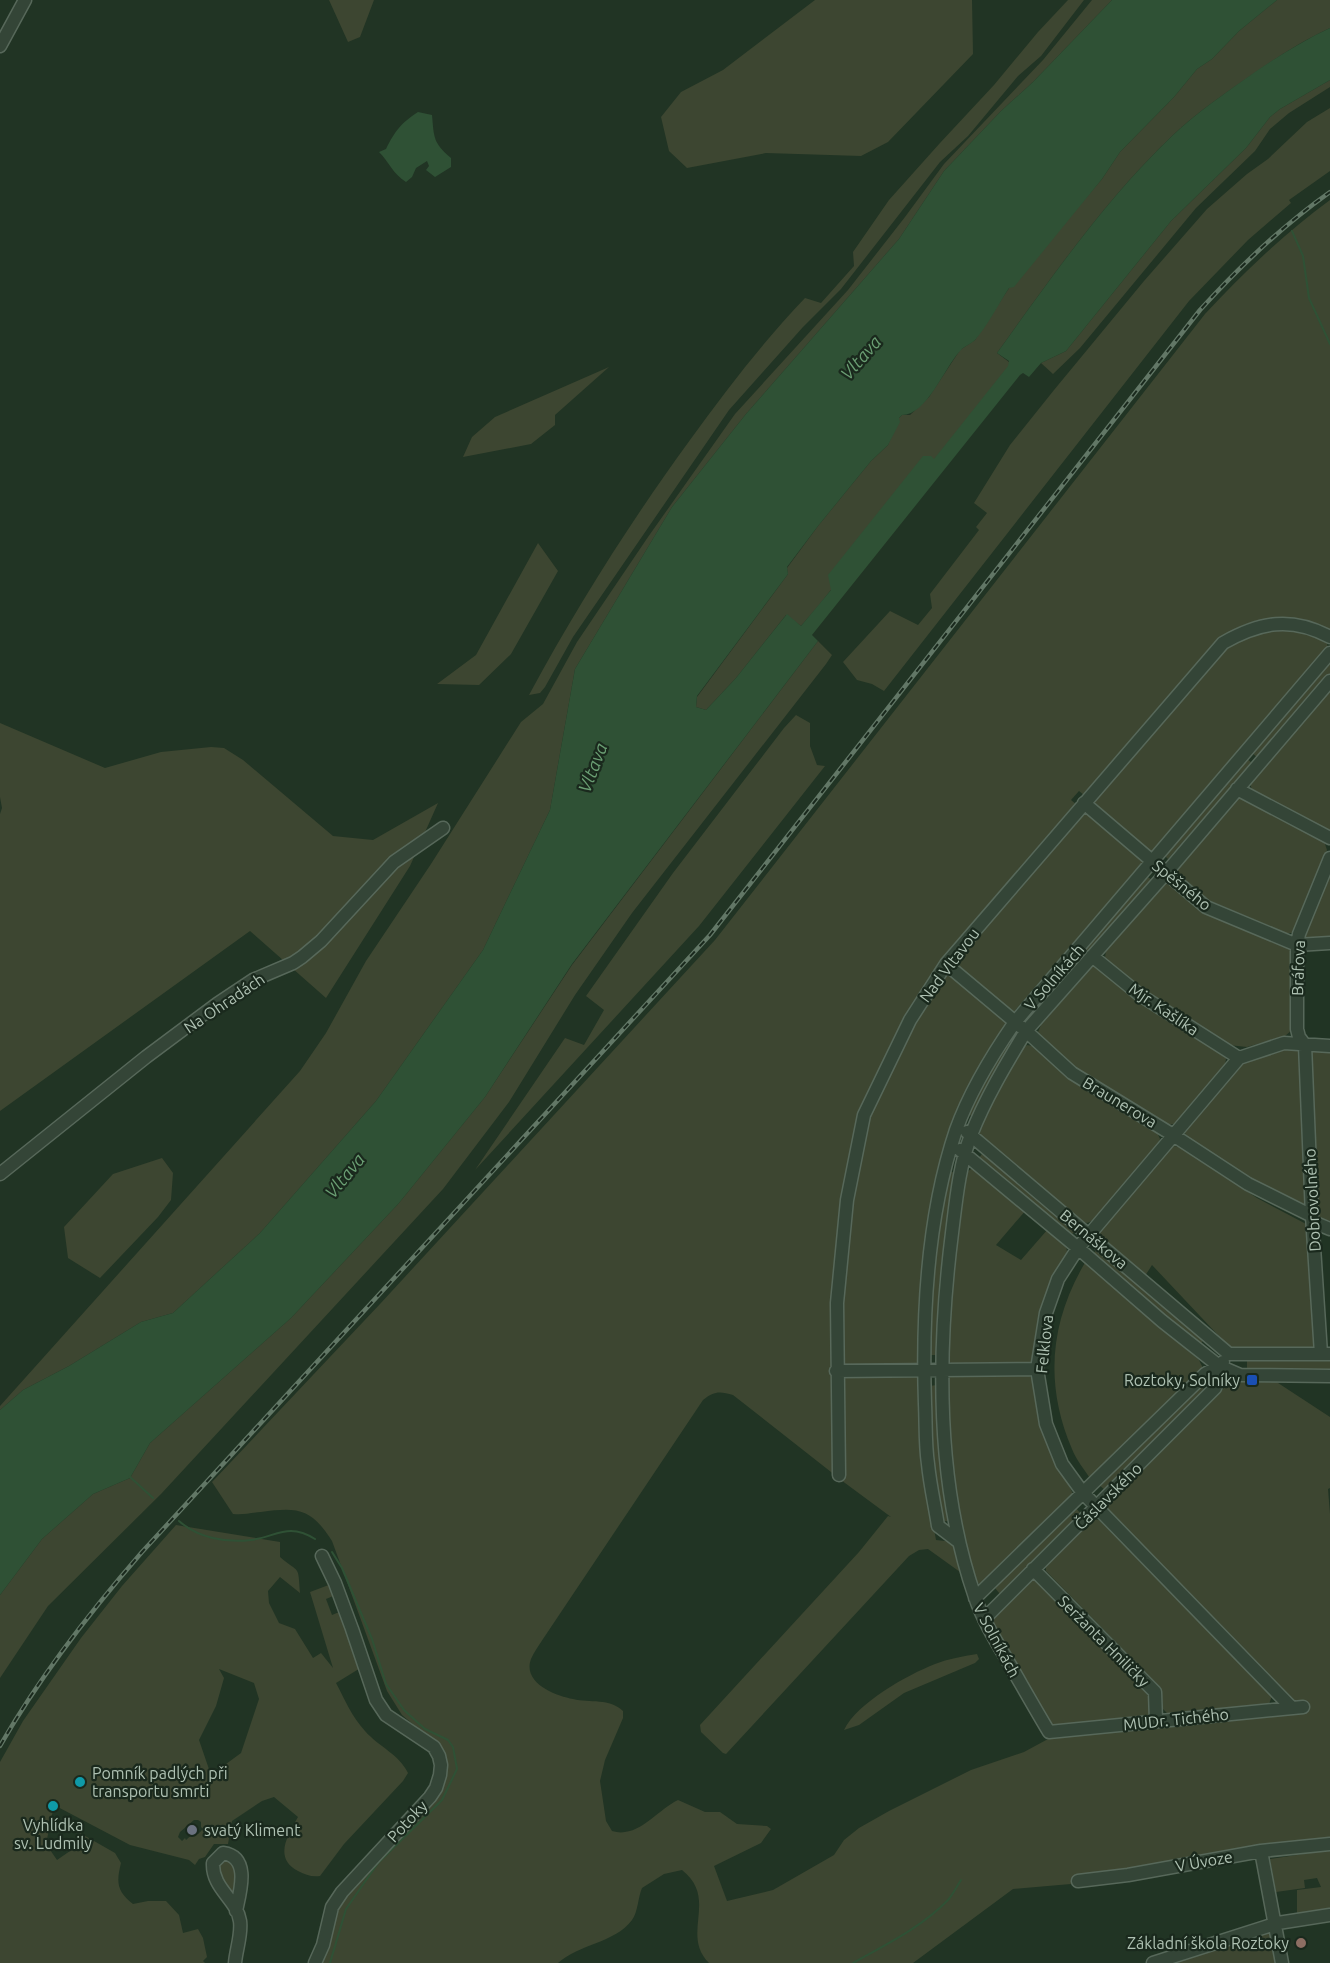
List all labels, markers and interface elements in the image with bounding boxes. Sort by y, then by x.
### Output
water label: Vltava [836,331,885,383]
water label: Vltava [574,740,611,795]
street label: Spěšného [1149,856,1215,914]
street label: Nad Vltavou [915,925,983,1005]
street label: V Solníkách [1020,940,1088,1014]
street label: Bráfova [1288,940,1308,996]
street label: Na Ohradách [180,969,268,1037]
street label: Mjr. Kašlíka [1126,979,1202,1039]
street label: Braunerova [1080,1073,1160,1131]
street label: Dobrovolného [1300,1148,1324,1252]
water label: Vltava [320,1149,368,1202]
street label: Bernáškova [1057,1206,1131,1272]
street label: Felklova [1032,1314,1056,1374]
place label: Roztoky, Solníky [1124,1371,1240,1389]
marker: Roztoky, Solníky [1245,1373,1259,1387]
street label: Čáslavského [1070,1458,1145,1533]
street label: Seržanta Hniličky [1055,1592,1154,1691]
street label: V Solníkách [970,1600,1024,1680]
street label: MUDr. Tichého [1122,1705,1230,1733]
place label: Pomník padlých při transportu smrti [92,1764,228,1800]
marker: Pomník padlých při transportu smrti [73,1775,87,1789]
street label: Potoky [383,1796,431,1845]
marker: Vyhlídka sv. Ludmily [46,1799,60,1813]
place label: Vyhlídka sv. Ludmily [14,1816,92,1852]
place label: svatý Kliment [204,1821,301,1839]
marker: svatý Kliment [185,1823,199,1837]
street label: V Úvoze [1174,1845,1234,1875]
place label: Základní škola Roztoky [1127,1934,1289,1952]
marker: Základní škola Roztoky [1294,1936,1308,1950]

